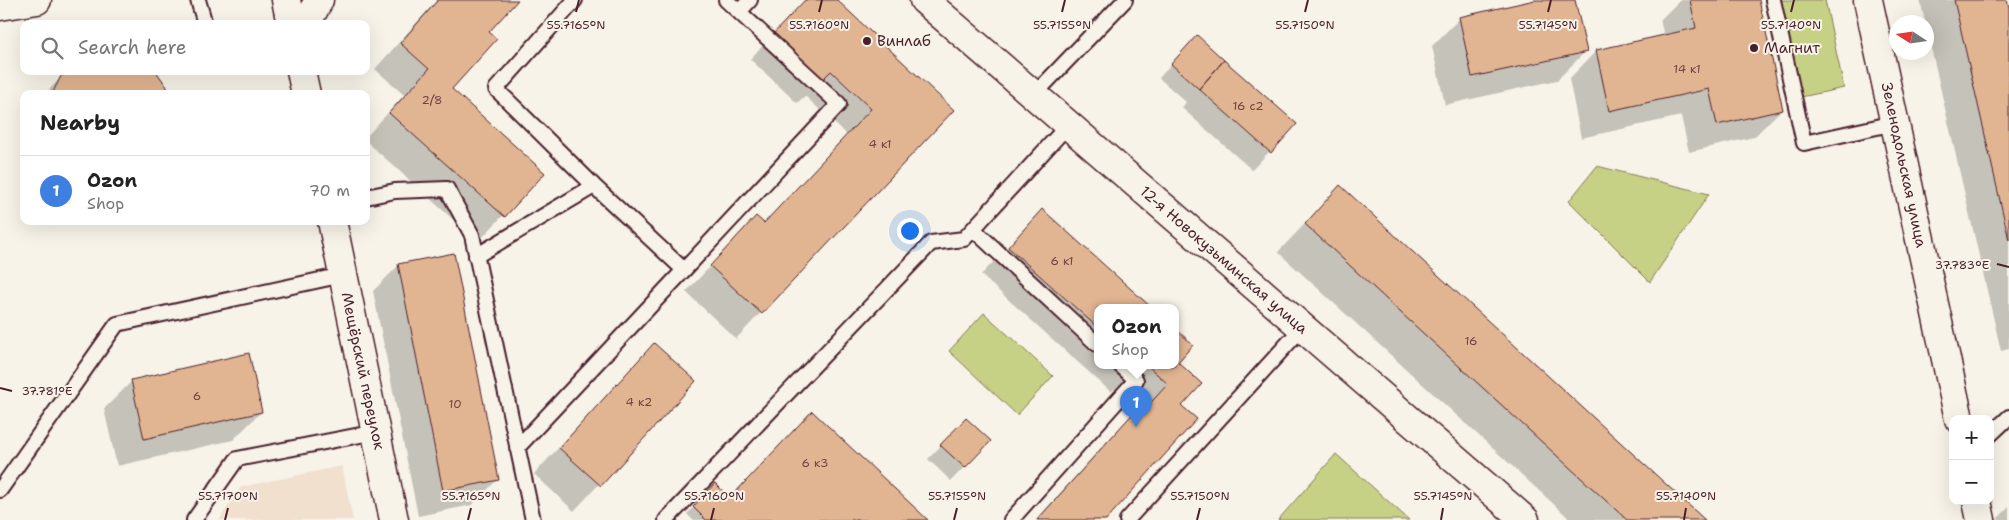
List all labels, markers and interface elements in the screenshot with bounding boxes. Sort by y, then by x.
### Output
north arrow [1889,15,1934,60]
text: 55.7165°N [547,17,605,33]
text: 55.7160°N [789,17,849,33]
text: 55.7155°N [1033,17,1091,33]
text: 55.7150°N [1275,17,1335,33]
text: 55.7145°N [1519,17,1577,33]
text: 55.7140°N [1761,17,1821,33]
search box [20,20,370,75]
place label: Винлаб [877,31,931,51]
icon: search [38,34,66,62]
text: Search here [78,35,187,60]
marker: Винлаб [861,35,873,47]
place label: Магнит [1764,38,1820,58]
marker: Магнит [1748,42,1760,54]
house number: 14 к1 [1673,61,1701,77]
street label: Зеленодольская улица [1877,81,1931,250]
house number: 2/8 [422,92,442,108]
house number: 16 с2 [1232,98,1264,114]
text: Nearby [40,109,120,137]
house number: 4 к1 [868,136,892,152]
text: Ozon [87,168,137,193]
text: 1 [52,180,60,201]
text: 70 m [309,180,350,201]
street label: 12-я Новокузьминская улица [1136,181,1313,339]
text: Shop [87,193,124,214]
your location [897,218,923,244]
house number: 6 к1 [1050,253,1074,269]
text: 37.783°E [1935,257,1989,273]
street label: Мещёрский переулок [337,290,389,452]
popup [1094,304,1179,369]
text: Ozon [1111,314,1162,339]
house number: 16 [1464,333,1478,349]
text: Shop [1111,339,1149,360]
text: 37.781°E [21,383,73,399]
pin: 1 [1120,386,1152,427]
house number: 6 [193,388,201,404]
house number: 4 к2 [626,394,652,410]
house number: 10 [448,396,462,412]
map controls [1949,415,1994,505]
button: + [1949,415,1994,460]
house number: 6 к3 [802,455,828,471]
button: − [1949,460,1994,505]
text: 55.7170°N [198,488,258,504]
text: 55.7165°N [442,488,500,504]
text: 55.7160°N [684,488,744,504]
text: 55.7155°N [928,488,986,504]
text: 55.7150°N [1170,488,1230,504]
text: 55.7145°N [1414,488,1472,504]
text: 55.7140°N [1656,488,1716,504]

